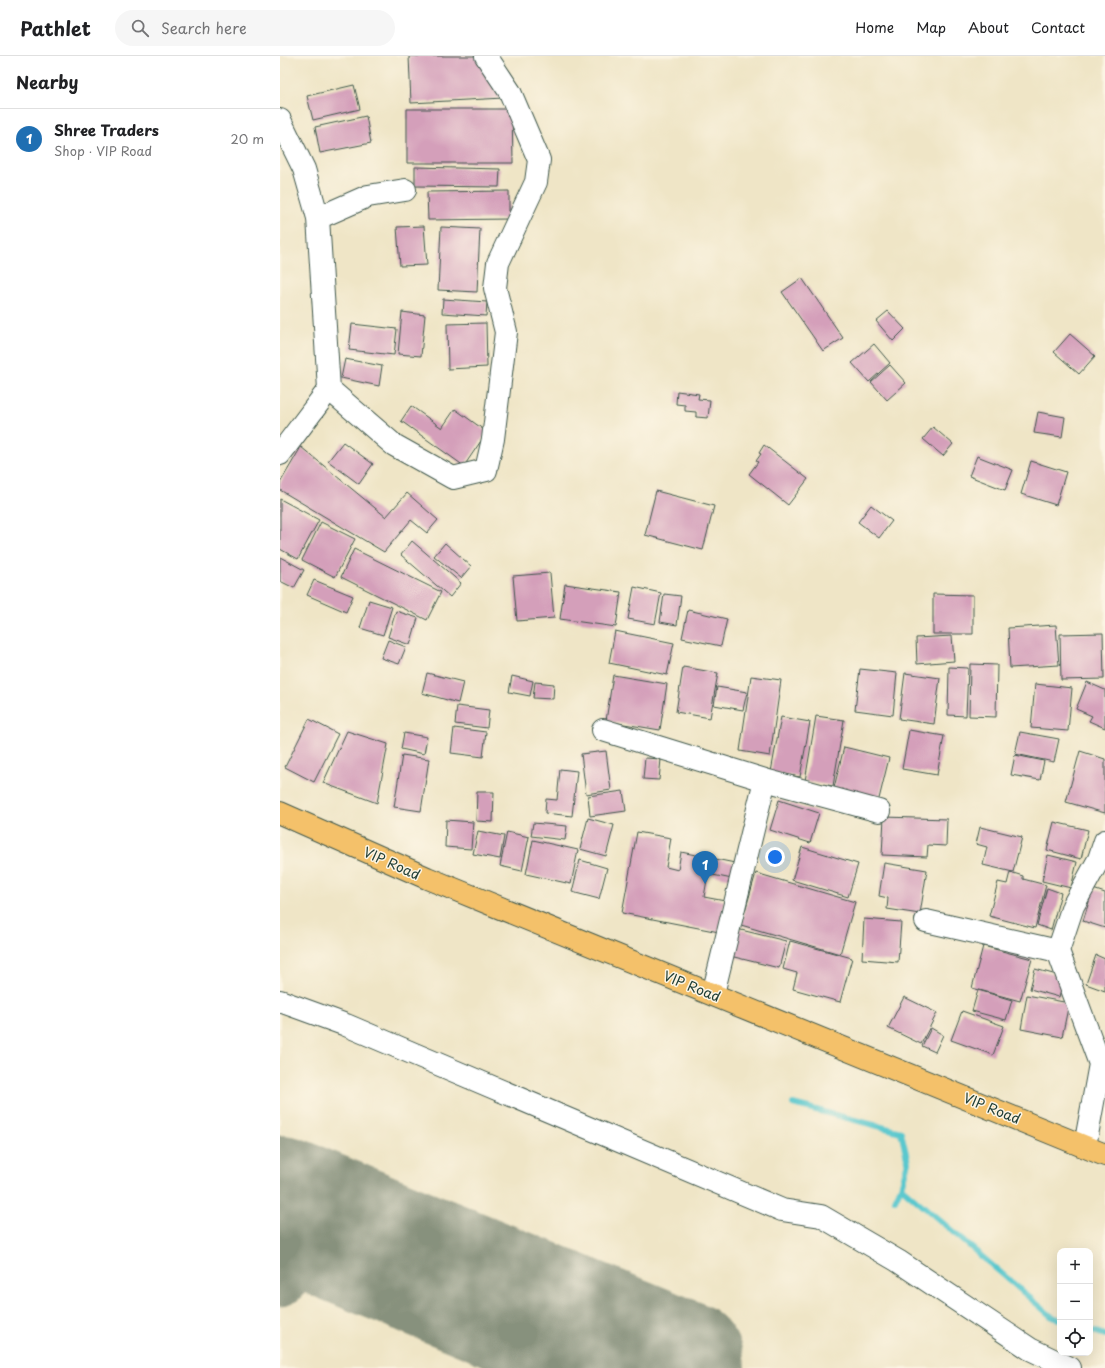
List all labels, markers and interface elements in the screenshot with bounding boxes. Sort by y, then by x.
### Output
search box [115,10,395,46]
text: Pathlet [20,14,91,42]
text: Search here [161,16,247,39]
icon: search [129,17,151,39]
text: Home [855,17,894,38]
text: Map [916,17,946,38]
text: About [968,17,1009,38]
text: Contact [1031,17,1085,38]
text: Nearby [16,69,78,95]
text: Shree Traders [54,118,159,141]
text: 1 [26,129,32,148]
text: 20 m [230,129,264,148]
text: Shop · VIP Road [54,141,152,160]
street label: VIP Road [360,841,424,885]
your location [765,847,785,867]
pin: 1 [692,851,718,884]
street label: VIP Road [660,965,724,1007]
street label: VIP Road [960,1087,1024,1129]
map controls [1057,1248,1093,1356]
button: + [1057,1248,1093,1284]
button: − [1057,1284,1093,1320]
button: locate [1057,1320,1093,1356]

